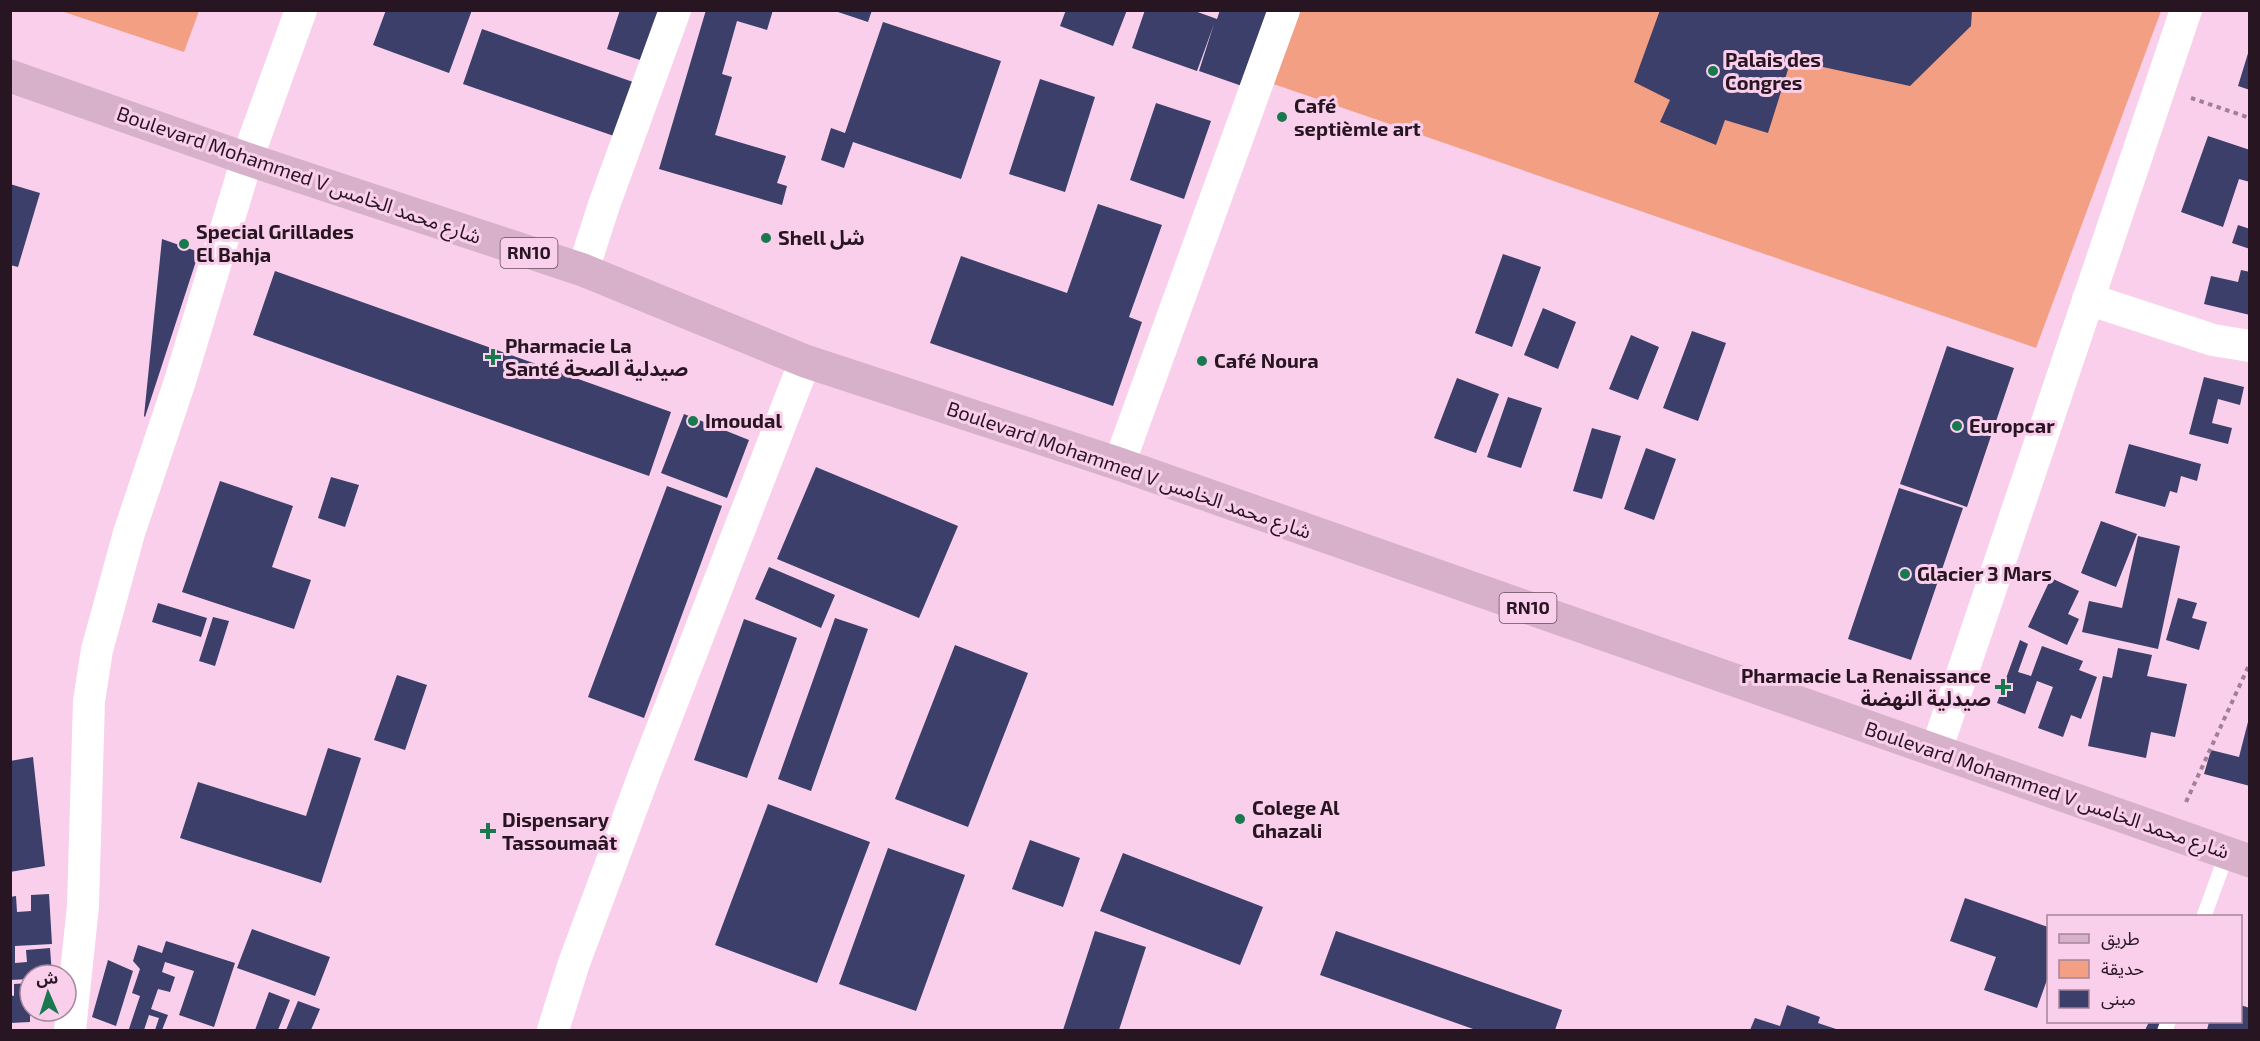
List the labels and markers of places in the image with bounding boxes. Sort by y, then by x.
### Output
place label: Palais des Congres [1725,47,1821,94]
marker: Palais des Congres [1706,64,1720,78]
place label: Café septièmle art [1294,93,1421,140]
marker: Café septièmle art [1275,110,1289,124]
place label: Special Grillades El Bahja [196,219,354,266]
place label: Shell شل [778,225,865,250]
marker: Shell شل [759,231,773,245]
marker: Special Grillades El Bahja [177,237,191,251]
place label: Pharmacie La Santé صيدلية الصحة [505,333,688,381]
place label: Café Noura [1214,348,1319,372]
marker: Pharmacie La Santé صيدلية الصحة [486,350,500,364]
marker: Café Noura [1195,354,1209,368]
place label: Imoudal [705,408,782,432]
place label: Europcar [1969,413,2055,437]
marker: Imoudal [686,414,700,428]
marker: Europcar [1950,419,1964,433]
place label: Glacier 3 Mars [1917,561,2052,585]
marker: Glacier 3 Mars [1898,567,1912,581]
place label: Pharmacie La Renaissance صيدلية النهضة [1741,663,1991,711]
marker: Pharmacie La Renaissance صيدلية النهضة [1996,680,2010,694]
place label: Colege Al Ghazali [1252,795,1340,842]
place label: Dispensary Tassoumaât [502,807,617,854]
marker: Colege Al Ghazali [1233,812,1247,826]
marker: Dispensary Tassoumaât [479,822,497,840]

